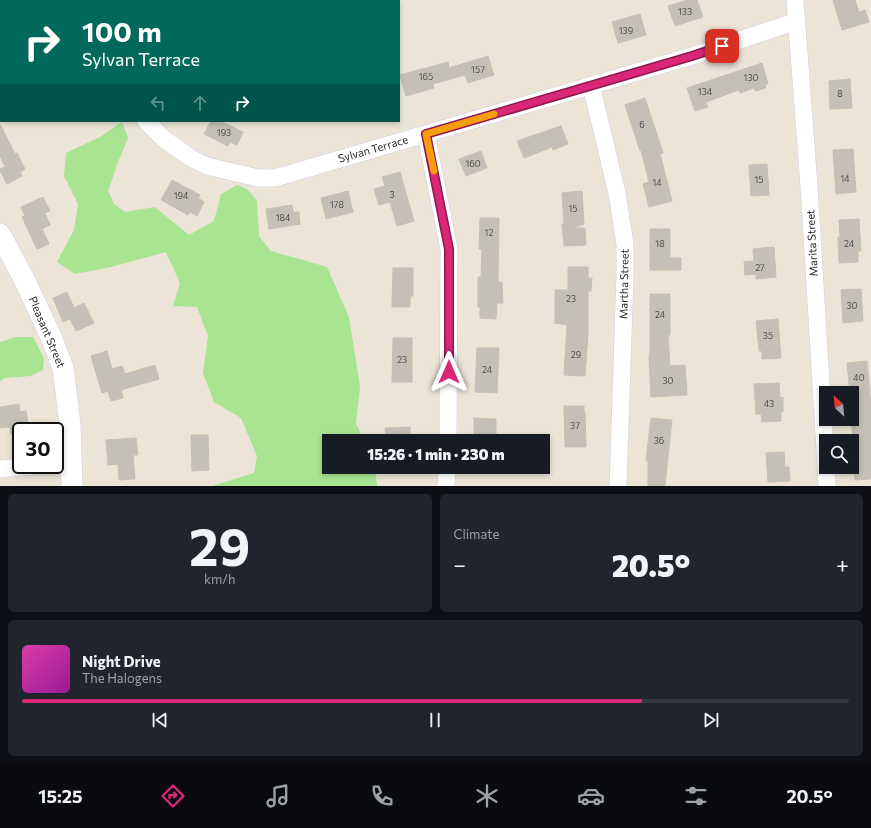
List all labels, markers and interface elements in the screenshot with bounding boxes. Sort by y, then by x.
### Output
house number: 133 [678,6,692,17]
text: 100 m [82,14,162,48]
icon: right [16,16,68,68]
house number: 139 [619,25,633,36]
pin [705,29,739,63]
icon: arrive [711,35,733,57]
text: Sylvan Terrace [82,48,200,70]
house number: 157 [471,64,485,75]
house number: 165 [419,71,433,82]
house number: 130 [744,72,759,83]
house number: 134 [698,86,713,97]
house number: 8 [837,88,843,99]
icon: left [147,92,169,114]
icon: ahead [189,92,211,114]
icon: right [231,92,253,114]
house number: 6 [639,119,645,130]
house number: 193 [217,127,231,138]
street label: Sylvan Terrace [336,132,409,165]
house number: 160 [465,158,481,169]
house number: 14 [840,173,850,184]
house number: 15 [754,174,764,185]
house number: 14 [652,177,662,188]
house number: 3 [389,189,395,200]
house number: 194 [174,190,189,201]
house number: 178 [330,199,344,210]
house number: 15 [568,203,578,214]
street label: Marita Street [803,209,820,277]
house number: 184 [276,212,291,223]
house number: 12 [485,227,493,238]
house number: 18 [655,238,665,249]
house number: 24 [844,238,855,249]
street label: Martha Street [616,248,631,319]
house number: 27 [755,262,765,273]
house number: 23 [566,293,576,304]
street label: Pleasant Street [27,294,68,370]
house number: 30 [846,300,858,311]
house number: 24 [655,309,666,320]
house number: 35 [763,330,773,341]
house number: 29 [571,349,581,360]
position arrow [428,351,470,393]
house number: 23 [397,354,407,365]
house number: 24 [482,364,493,375]
house number: 40 [853,372,865,383]
house number: 30 [662,375,674,386]
north arrow [819,386,859,426]
map controls [819,386,859,474]
house number: 43 [764,398,774,409]
house number: 37 [570,420,580,431]
speed limit sign: 30 [12,422,64,474]
button: search [819,434,859,474]
house number: 36 [654,435,664,446]
text: 15:26 · 1 min · 230 m [367,445,505,463]
text: 29 [189,513,250,577]
text: Climate [454,526,499,542]
text: 20.5° [612,546,690,583]
text: − [454,551,466,578]
text: + [836,551,849,578]
text: km/h [204,571,236,587]
text: Night Drive [82,652,161,670]
text: The Halogens [82,670,162,686]
icon: previous [149,709,171,731]
icon: pause [424,709,446,731]
icon: next [700,709,722,731]
icon: directions [159,782,187,810]
icon: music [264,782,292,810]
icon: phone [368,782,396,810]
icon: climate [473,782,501,810]
icon: car [577,782,605,810]
icon: filters [682,782,710,810]
text: 15:25 [38,785,82,807]
text: 20.5° [786,785,833,807]

